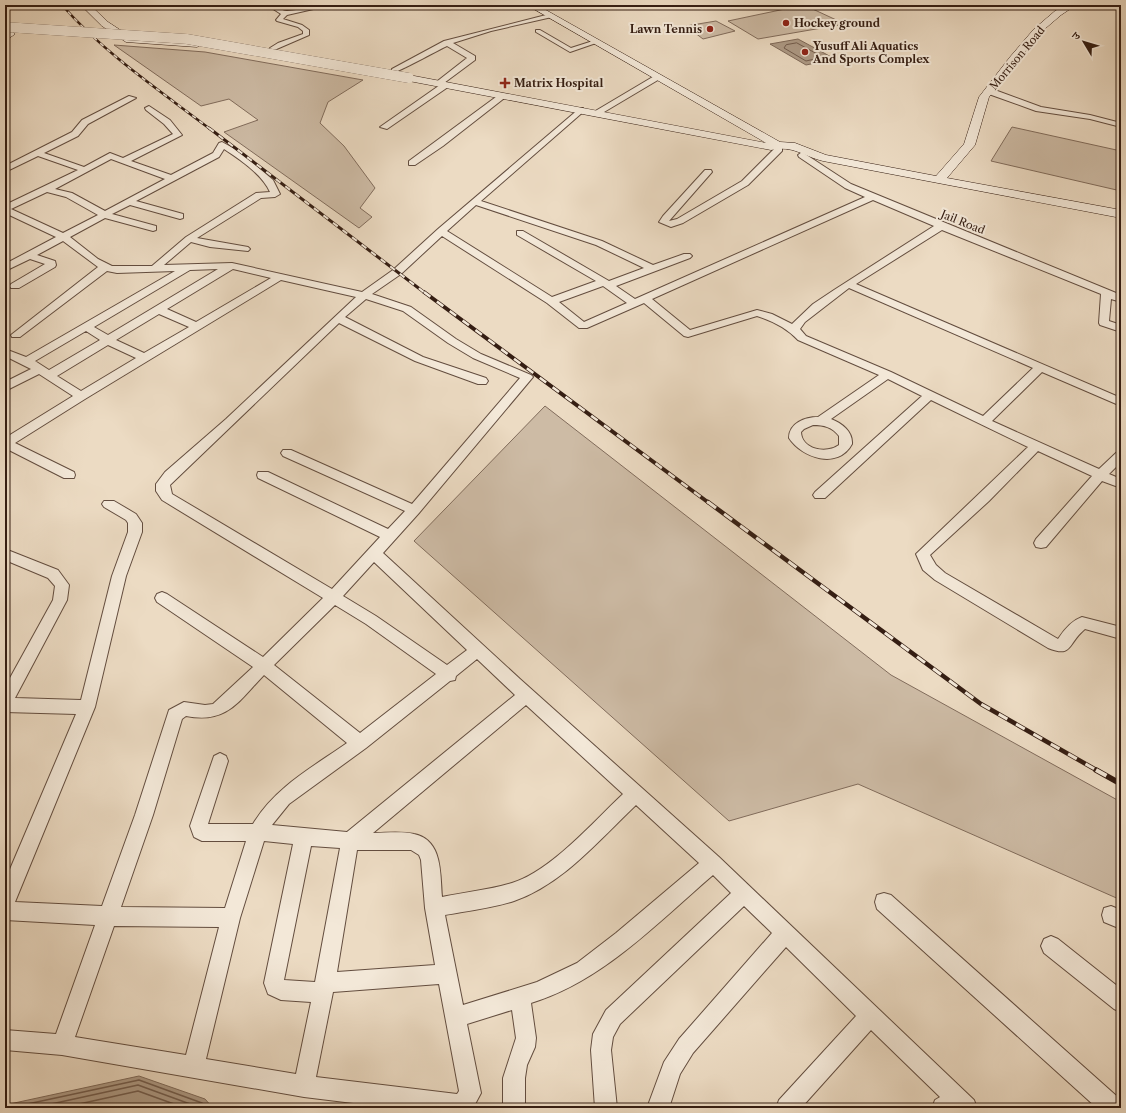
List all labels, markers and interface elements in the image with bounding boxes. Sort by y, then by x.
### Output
place label: Hockey ground [794,16,881,30]
marker: Hockey ground [781,18,791,28]
place label: Lawn Tennis [630,22,702,36]
north arrow [1064,22,1104,62]
street label: Morrison Road [986,23,1048,93]
marker: Lawn Tennis [705,24,715,34]
text: उ [1068,28,1084,43]
place label: Yusuff Ali Aquatics And Sports Complex [812,39,930,66]
marker: Yusuff Ali Aquatics And Sports Complex [800,47,810,57]
place label: Matrix Hospital [514,76,603,90]
marker: Matrix Hospital [499,77,511,89]
street label: Jail Road [937,206,987,237]

